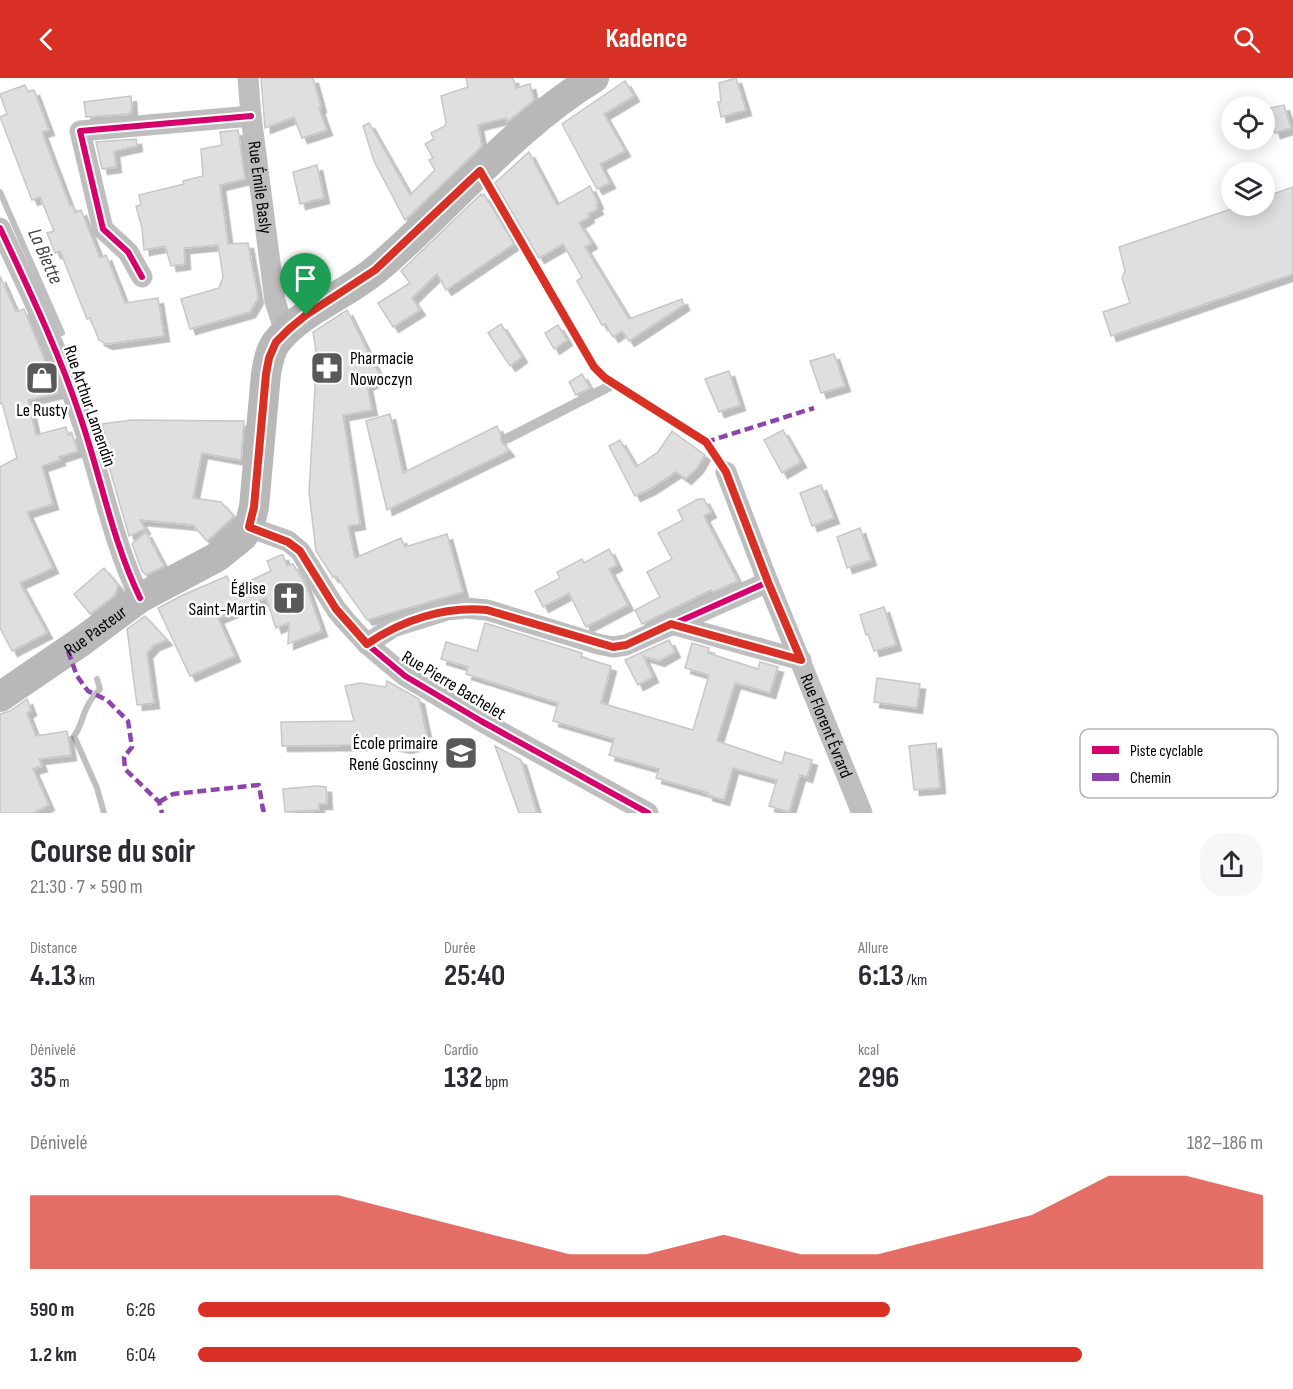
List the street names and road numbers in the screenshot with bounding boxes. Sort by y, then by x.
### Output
street label: Rue Émile Basly [243,140,276,235]
street label: Rue Arthur Lamendin [59,343,120,470]
street label: Rue Pasteur [60,602,131,661]
street label: Rue Pierre Bachelet [398,646,510,725]
street label: Rue Florent Évrard [795,671,857,781]

